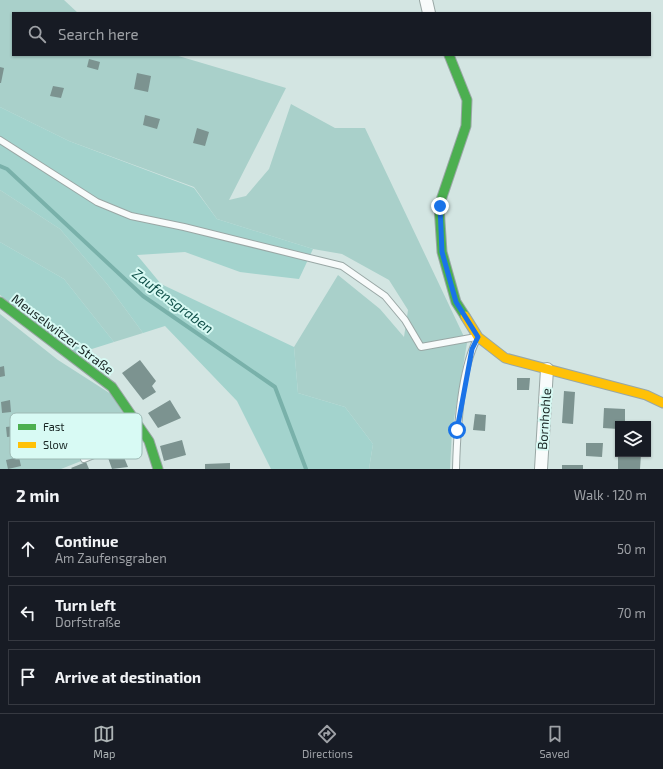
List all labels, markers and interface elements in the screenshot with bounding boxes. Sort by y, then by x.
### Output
search box [12,12,651,56]
icon: search [26,23,48,45]
text: Search here [58,25,139,43]
route end [431,197,449,215]
water label: Zaufensgraben [130,265,217,337]
street label: Meuselwitzer Straße [9,290,117,378]
street label: Bornhohle [534,388,554,450]
legend [10,413,142,459]
text: Fast [43,420,65,433]
route start [448,421,466,439]
map controls [615,421,651,457]
button: layers [615,421,651,457]
text: Slow [43,438,68,451]
text: 2 min [16,485,59,505]
text: Walk · 120 m [574,487,647,503]
text: Continue [55,532,118,550]
icon: ahead [17,538,39,560]
text: 50 m [617,541,646,557]
text: Am Zaufensgraben [55,550,167,566]
text: Turn left [55,596,116,614]
icon: left [17,602,39,624]
text: 70 m [617,605,646,621]
text: Dorfstraße [55,614,121,630]
icon: arrive [17,666,39,688]
text: Arrive at destination [55,668,201,686]
tab: Map [93,723,115,760]
tab: Directions [302,723,353,760]
tab: Saved [539,723,570,760]

